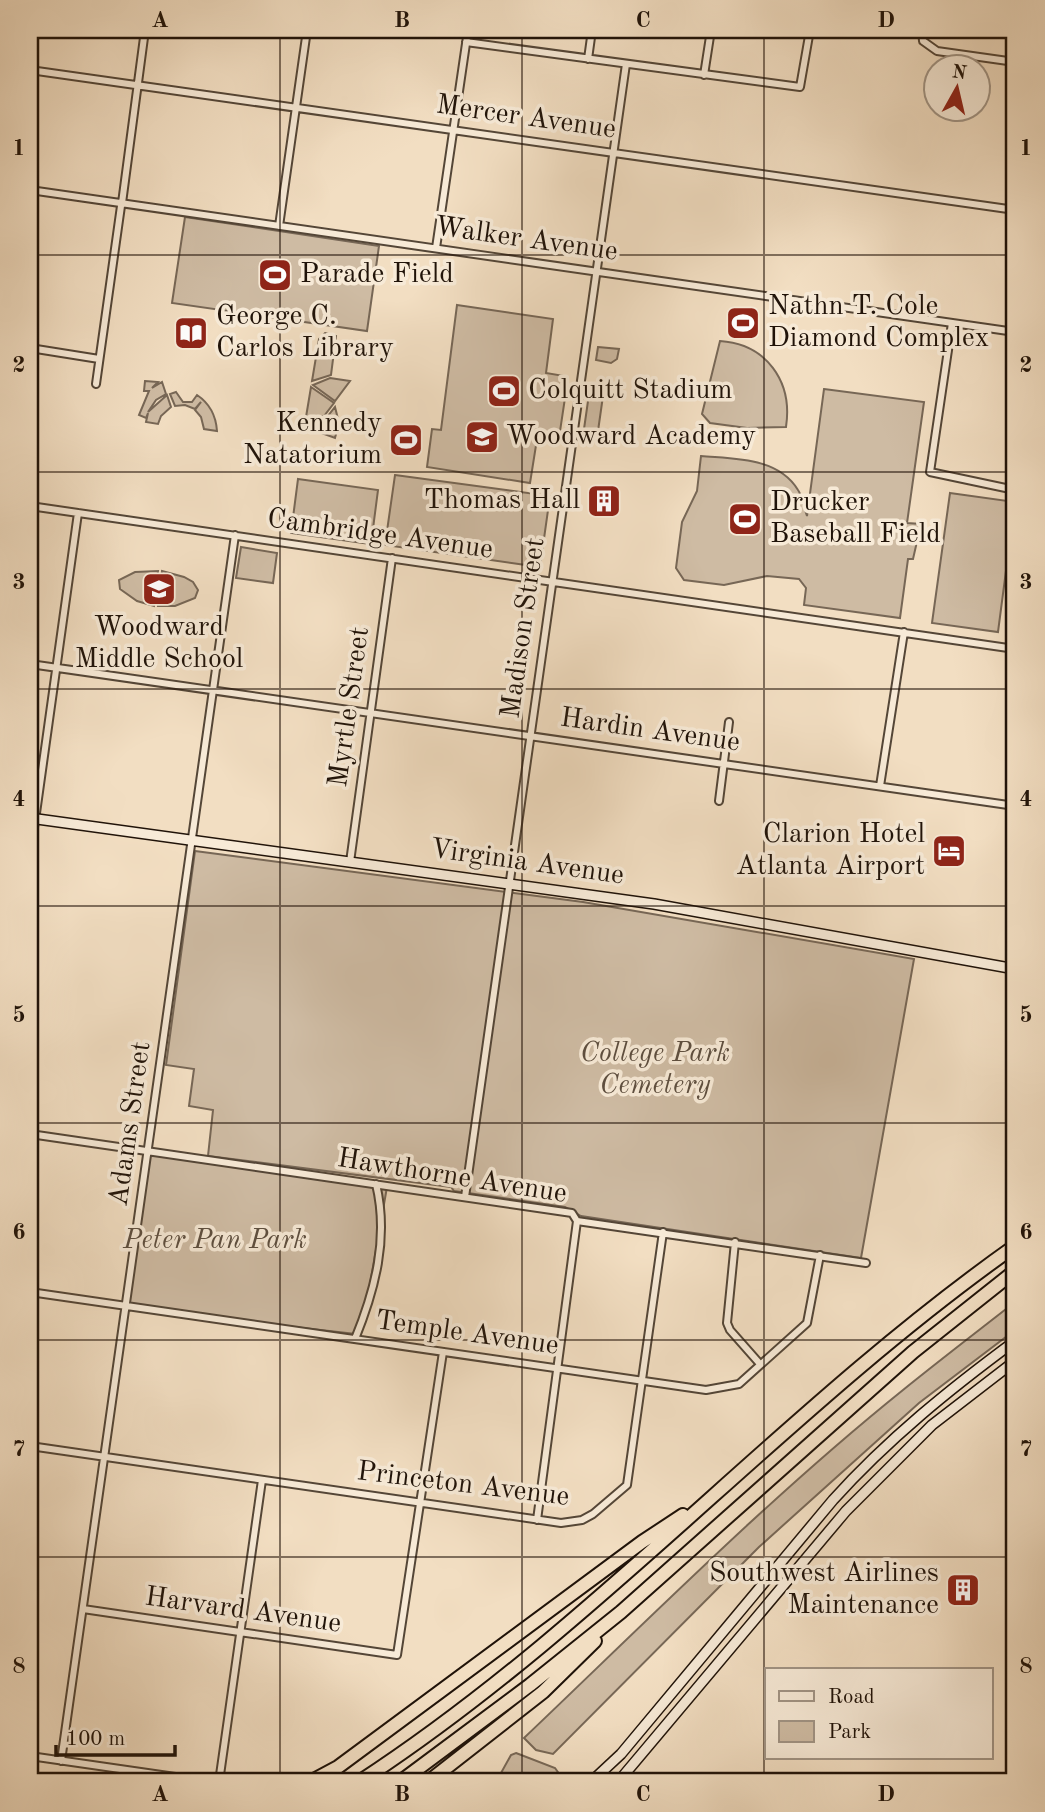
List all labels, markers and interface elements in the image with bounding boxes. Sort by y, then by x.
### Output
text: A [151,9,169,32]
text: B [394,9,410,32]
text: C [635,9,651,32]
text: D [877,9,895,32]
north arrow [922,52,992,122]
text: N [951,63,968,84]
street label: Mercer Avenue [434,92,618,144]
text: 1 [12,137,26,160]
text: 1 [1019,137,1033,160]
street label: Walker Avenue [433,213,619,267]
sports icon: Parade Field [256,256,294,294]
place label: Parade Field [300,261,454,289]
place label: Nathn T. Cole Diamond Complex [768,293,989,353]
place label: George C. Carlos Library [216,303,394,363]
sports icon: Nathn T. Cole Diamond Complex [724,304,762,342]
library icon: George C. Carlos Library [172,314,210,352]
text: 2 [12,354,26,377]
text: 2 [1019,354,1033,377]
sports icon: Colquitt Stadium [485,372,523,410]
place label: Colquitt Stadium [528,377,733,405]
place label: Kennedy Natatorium [243,410,382,470]
school or university icon: Woodward Academy [463,418,501,456]
sports icon: Kennedy Natatorium [387,421,425,459]
place label: Woodward Academy [506,423,756,451]
building icon: Thomas Hall [585,482,623,520]
place label: Thomas Hall [424,487,580,515]
place label: Drucker Baseball Field [770,489,941,549]
sports icon: Drucker Baseball Field [726,500,764,538]
street label: Cambridge Avenue [265,505,495,565]
street label: Madison Street [497,536,551,720]
school or university icon: Woodward Middle School [140,570,178,608]
text: 3 [12,571,26,594]
text: 3 [1019,571,1033,594]
place label: Woodward Middle School [75,614,243,674]
street label: Myrtle Street [325,625,375,789]
street label: Hardin Avenue [558,705,742,757]
text: 4 [12,788,26,811]
text: 4 [1019,788,1033,811]
place label: Clarion Hotel Atlanta Airport [736,821,925,881]
hotel icon: Clarion Hotel Atlanta Airport [930,832,968,870]
street label: Virginia Avenue [428,836,626,890]
text: 5 [12,1004,26,1027]
text: 5 [1019,1004,1033,1027]
street label: Adams Street [106,1040,156,1208]
park label: College Park Cemetery [580,1040,730,1100]
street label: Hawthorne Avenue [335,1145,569,1209]
text: 6 [12,1221,26,1244]
text: 6 [1019,1221,1033,1244]
park label: Peter Pan Park [122,1227,307,1255]
street label: Temple Avenue [373,1307,561,1361]
text: 7 [12,1438,26,1461]
text: 7 [1019,1438,1033,1461]
street label: Princeton Avenue [355,1458,571,1512]
place label: Southwest Airlines Maintenance [709,1560,939,1620]
building icon: Southwest Airlines Maintenance [944,1571,982,1609]
street label: Harvard Avenue [143,1583,343,1639]
text: 8 [12,1655,26,1678]
text: 8 [1019,1655,1033,1678]
legend [765,1668,992,1759]
text: Road [828,1687,875,1708]
scale bar [56,1714,175,1758]
text: Park [828,1722,871,1743]
text: 100 m [66,1729,125,1750]
text: A [151,1783,169,1806]
text: B [394,1783,410,1806]
text: C [635,1783,651,1806]
text: D [877,1783,895,1806]

